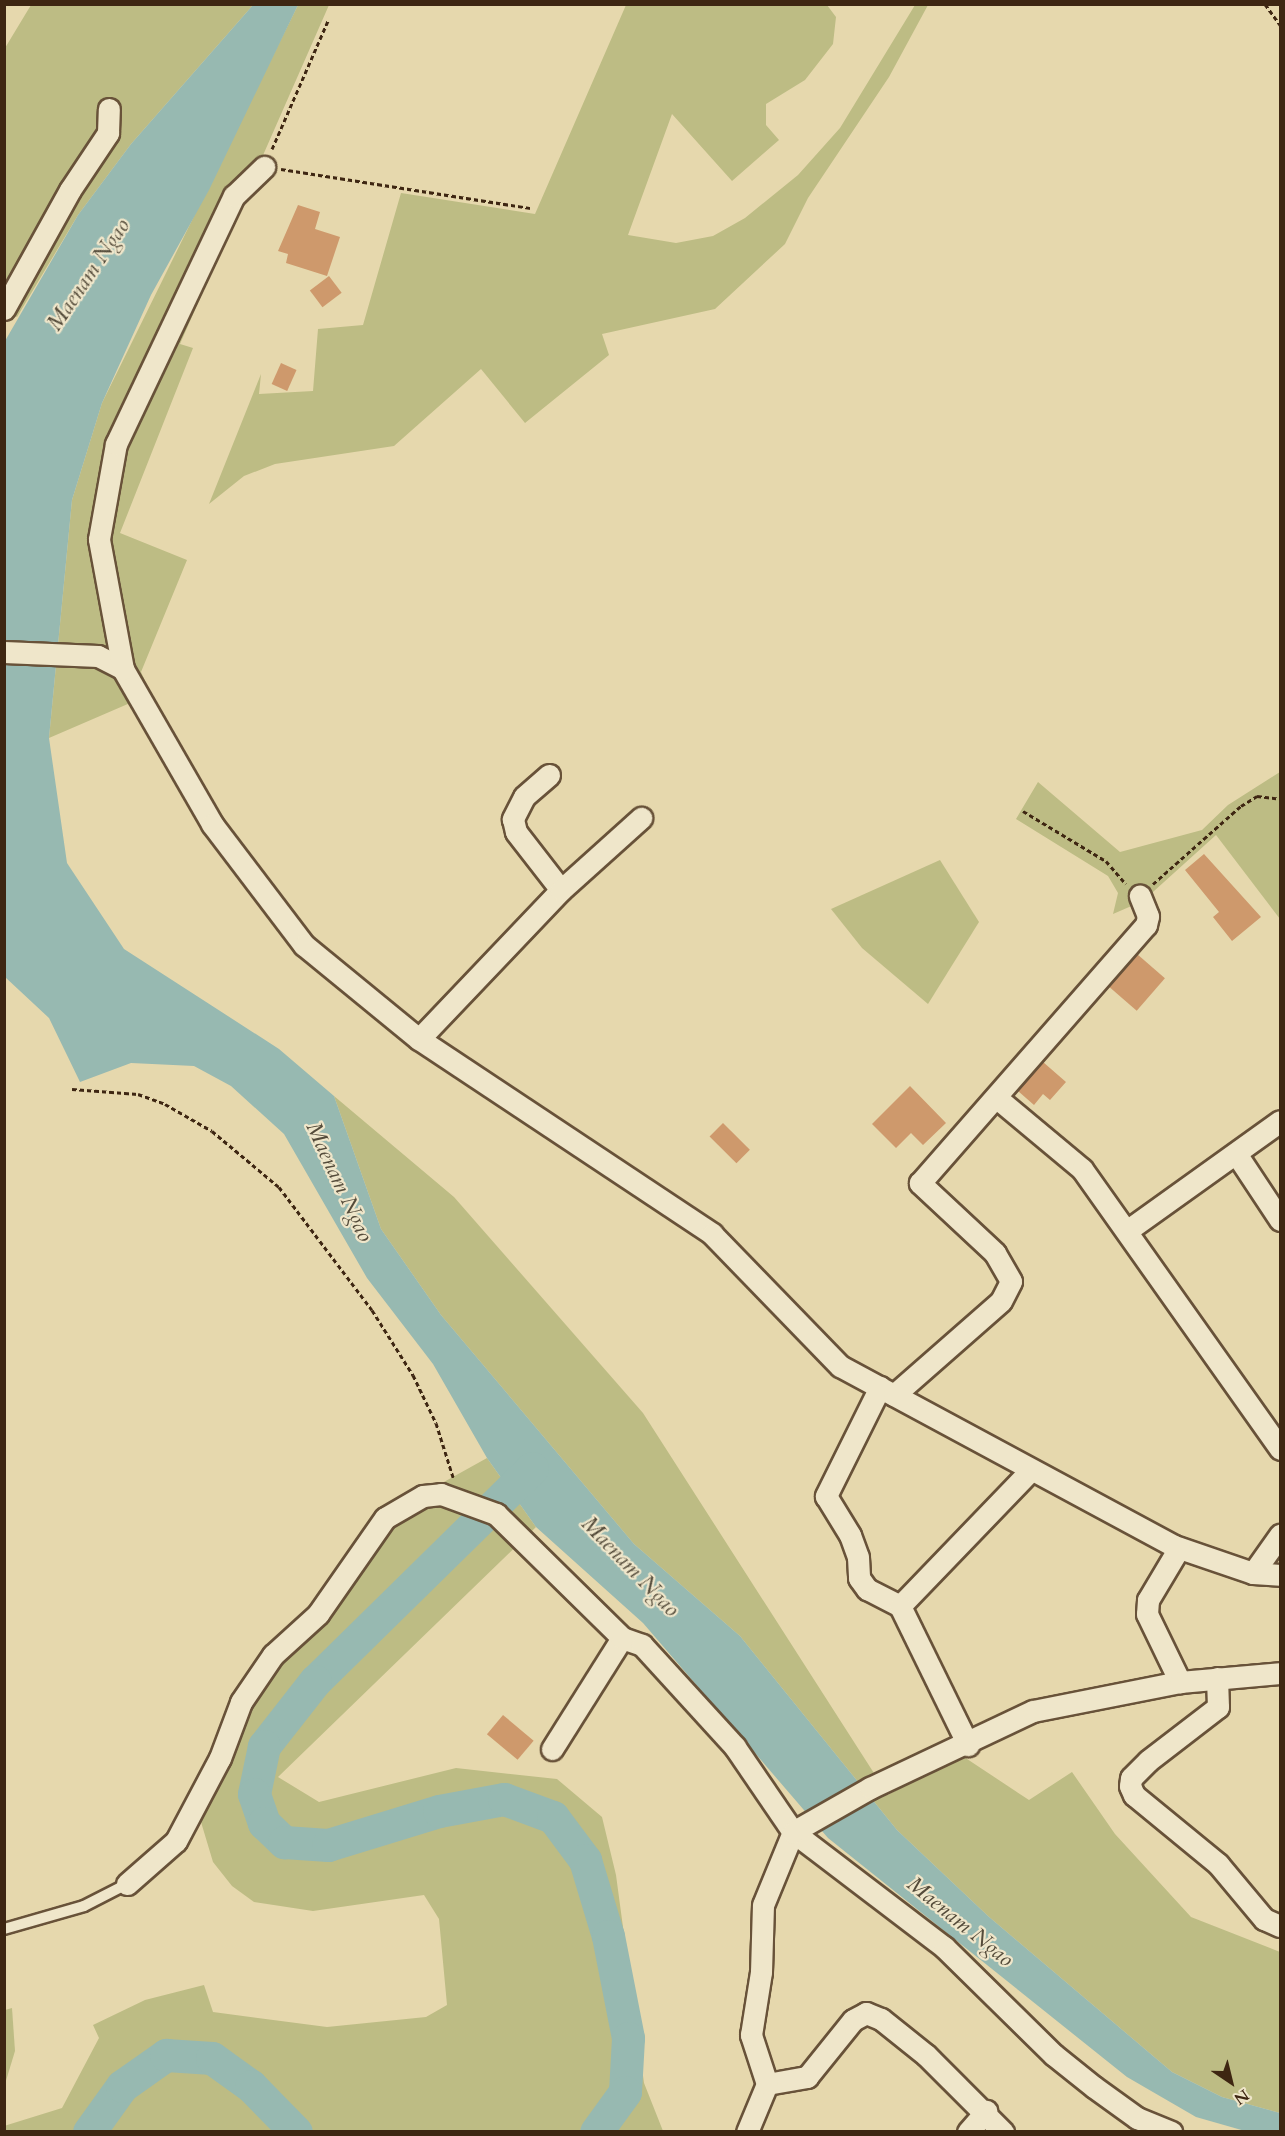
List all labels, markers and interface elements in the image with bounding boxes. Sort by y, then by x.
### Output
water label: Maenam Ngao [42,214,136,336]
water label: Maenam Ngao [300,1118,378,1246]
water label: Maenam Ngao [576,1511,684,1623]
water label: Maenam Ngao [901,1871,1019,1973]
north arrow [1201,2052,1261,2112]
text: N [1229,2084,1253,2110]

